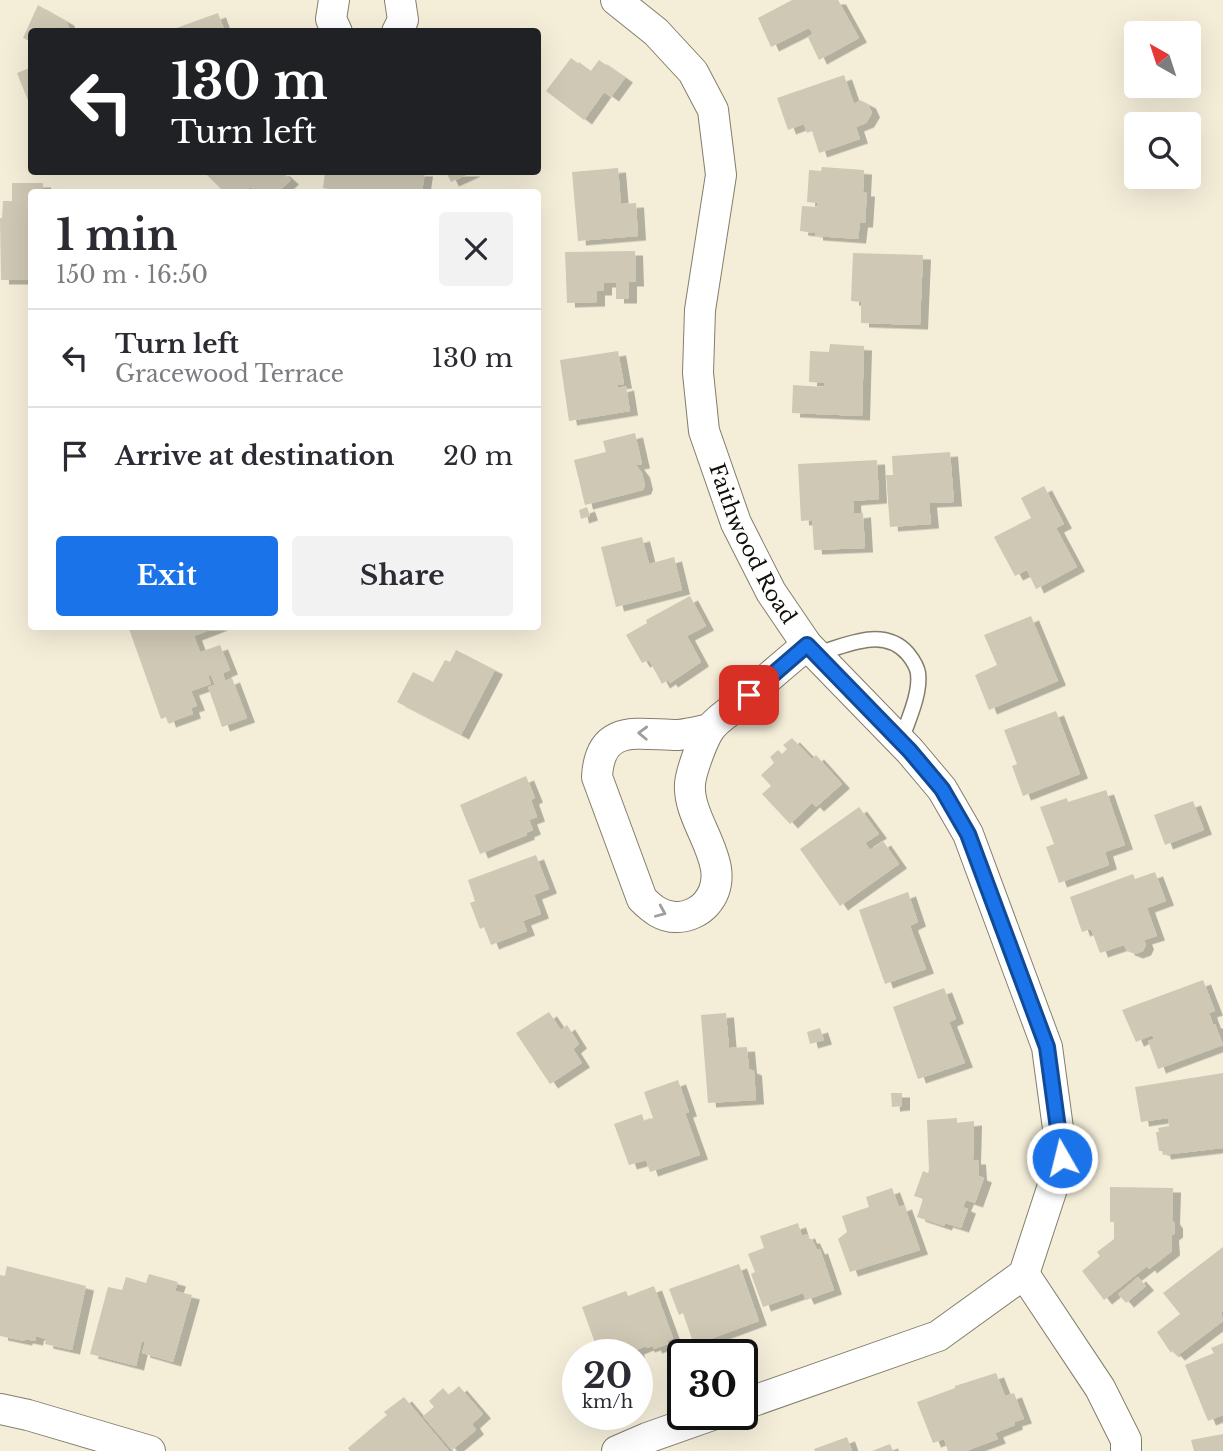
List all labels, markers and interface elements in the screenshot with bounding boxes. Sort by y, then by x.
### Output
north arrow [1124,21,1200,98]
map controls [1124,21,1201,189]
text: 130 m [171,51,328,112]
icon: left [56,56,147,147]
text: Turn left [171,112,317,152]
button: search [1124,112,1201,189]
text: 1 min [56,209,178,261]
button: close [439,212,513,286]
text: 150 m · 16:50 [56,261,208,289]
text: Turn left [115,328,239,360]
icon: left [56,339,94,377]
text: 130 m [431,342,513,374]
text: Gracewood Terrace [115,360,344,388]
icon: arrive [56,437,94,475]
text: Arrive at destination [115,440,395,472]
text: 20 m [443,440,513,472]
street label: Faithwood Road [703,460,802,629]
button: Exit [56,536,278,616]
button: Share [292,536,513,616]
pin [719,665,779,725]
icon: arrive [730,676,768,714]
one-way arrow [637,726,648,741]
one-way arrow [654,904,666,918]
position arrow [1025,1121,1099,1195]
speed limit sign: 30 [667,1339,758,1430]
text: 20 [583,1354,632,1397]
text: km/h [582,1391,633,1413]

